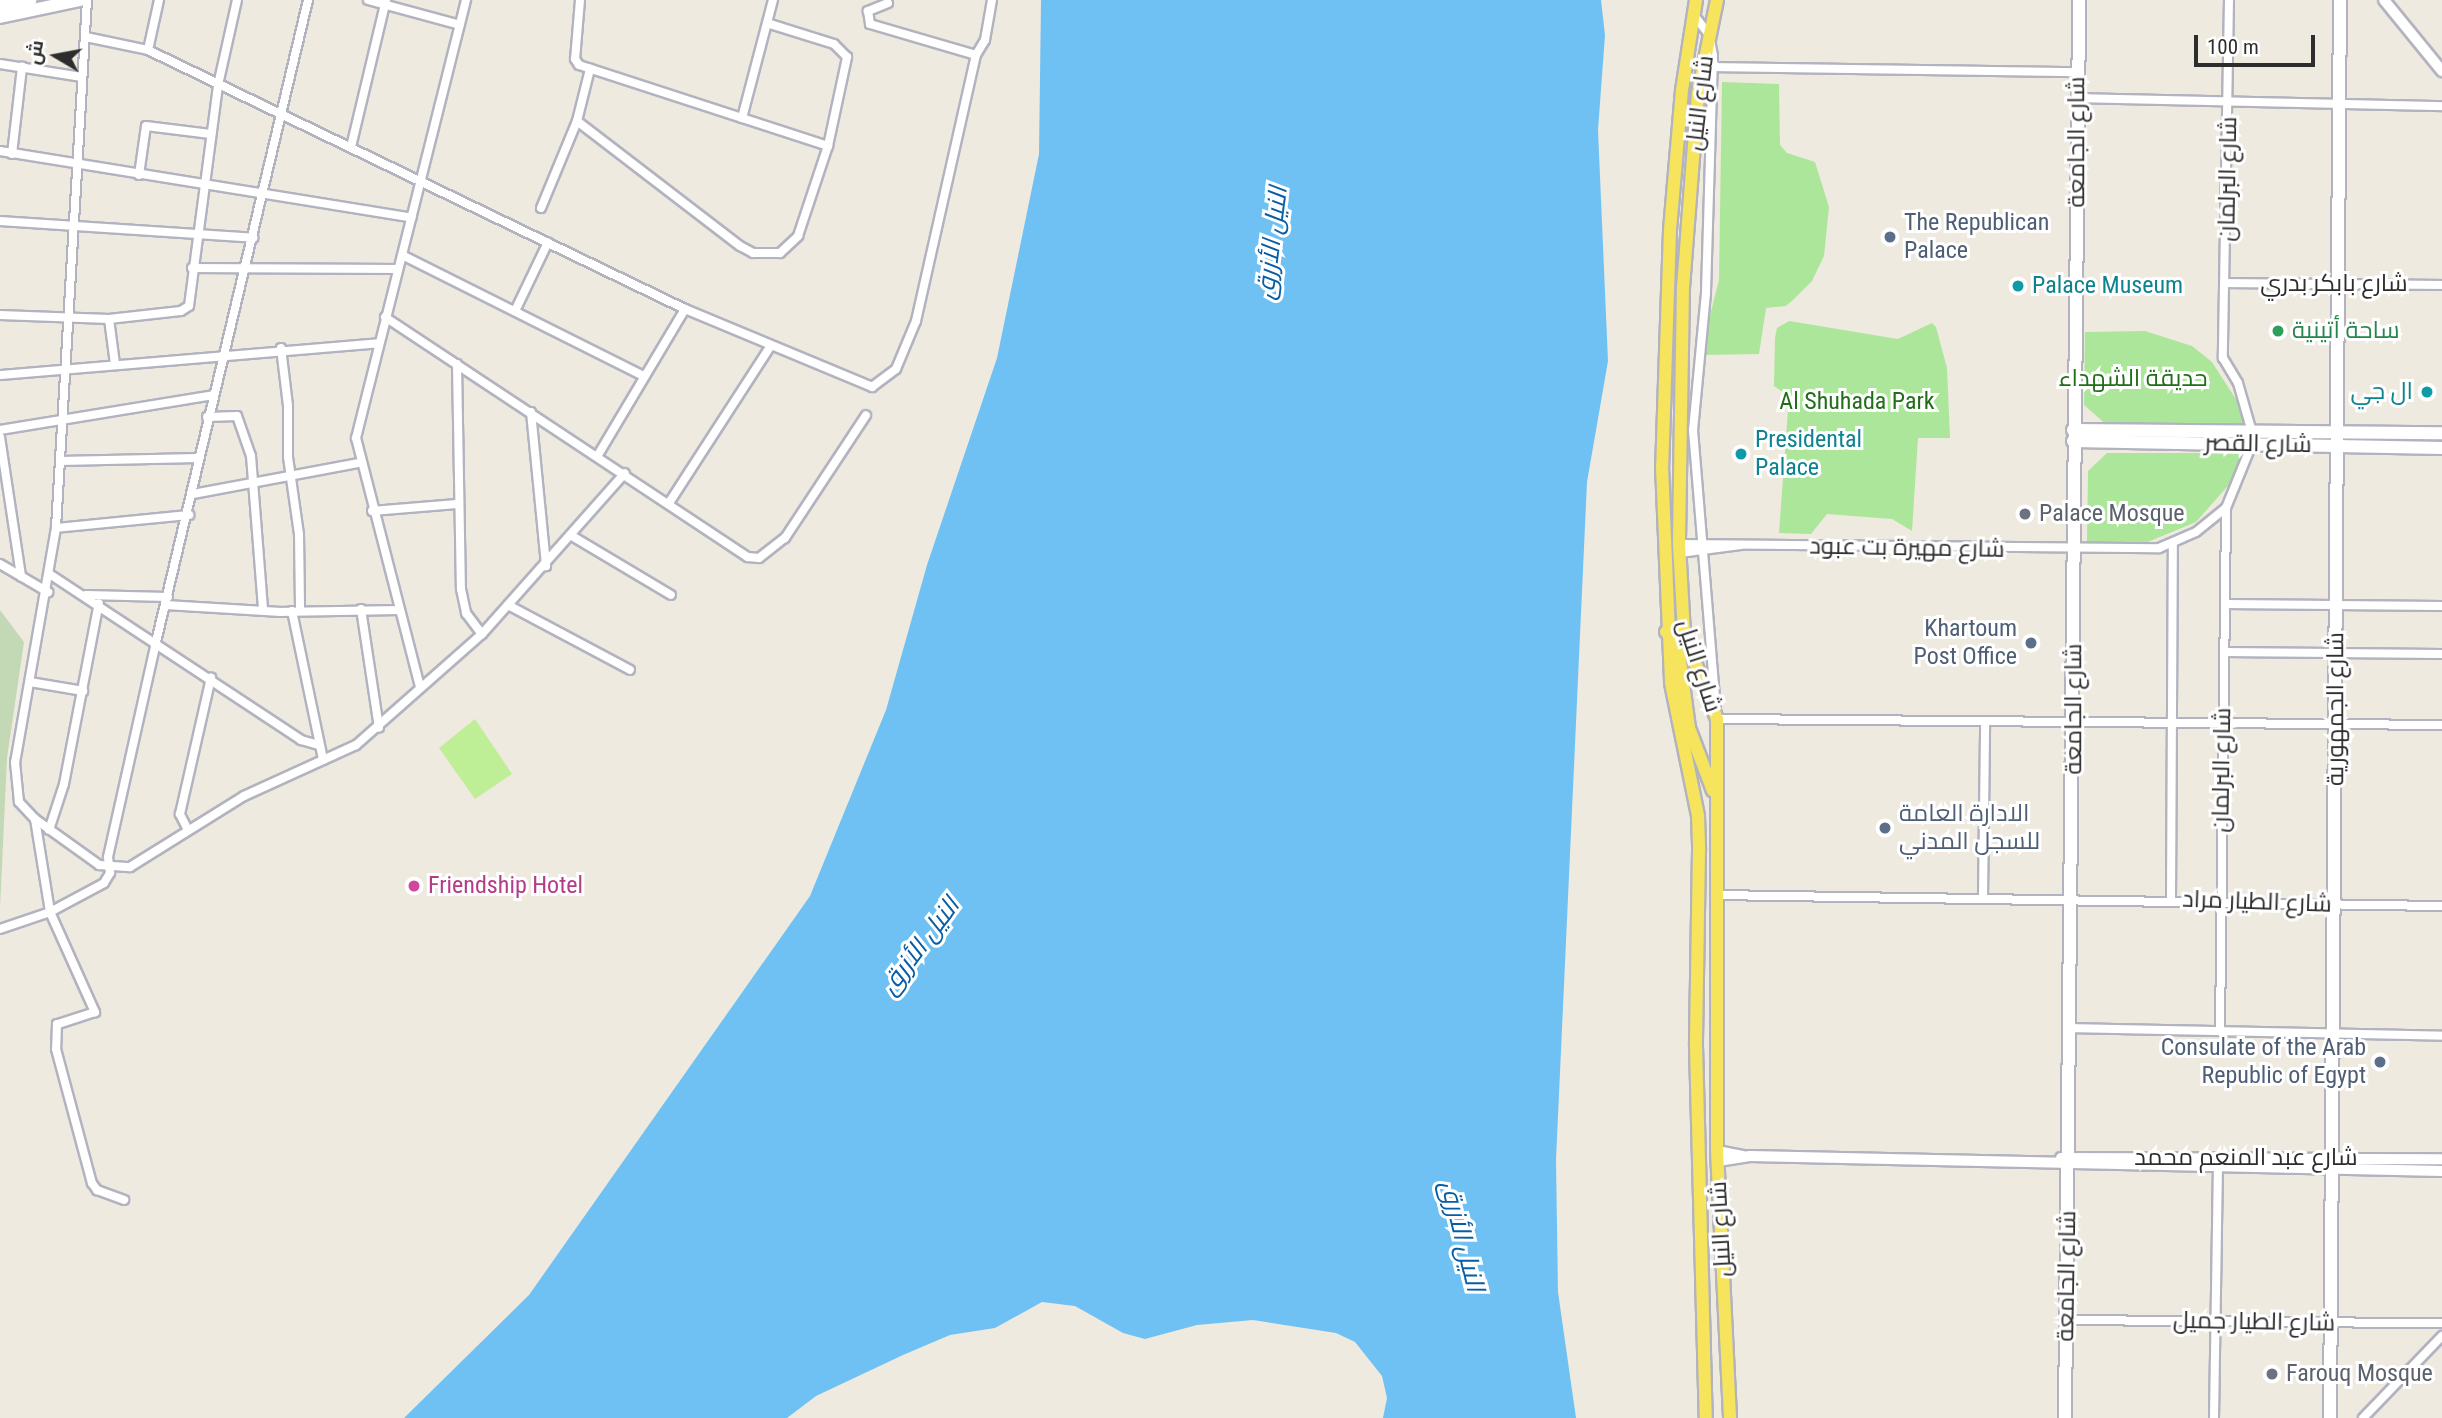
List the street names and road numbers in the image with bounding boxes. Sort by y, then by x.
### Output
street label: شارع النيل [1680,54,1720,152]
street label: شارع الجامعة [2063,76,2091,208]
street label: شارع البرلمان [2213,116,2243,242]
street label: شارع بابكر بدري [2260,270,2408,298]
street label: شارع القصر [2204,429,2312,459]
street label: شارع مهيرة بت عبود [1809,532,2005,564]
street label: شارع النيل [1670,616,1728,716]
street label: شارع الجمهورية [2322,632,2350,786]
street label: شارع الجامعة [2060,643,2088,775]
street label: شارع البرلمان [2207,707,2237,833]
street label: شارع الطيار مراد [2182,885,2332,919]
street label: شارع عبد المنعم محمد [2134,1144,2358,1172]
street label: شارع النيل [1704,1180,1738,1278]
street label: شارع الجامعة [2051,1210,2083,1342]
street label: شارع الطيار جميل [2173,1306,2335,1338]

